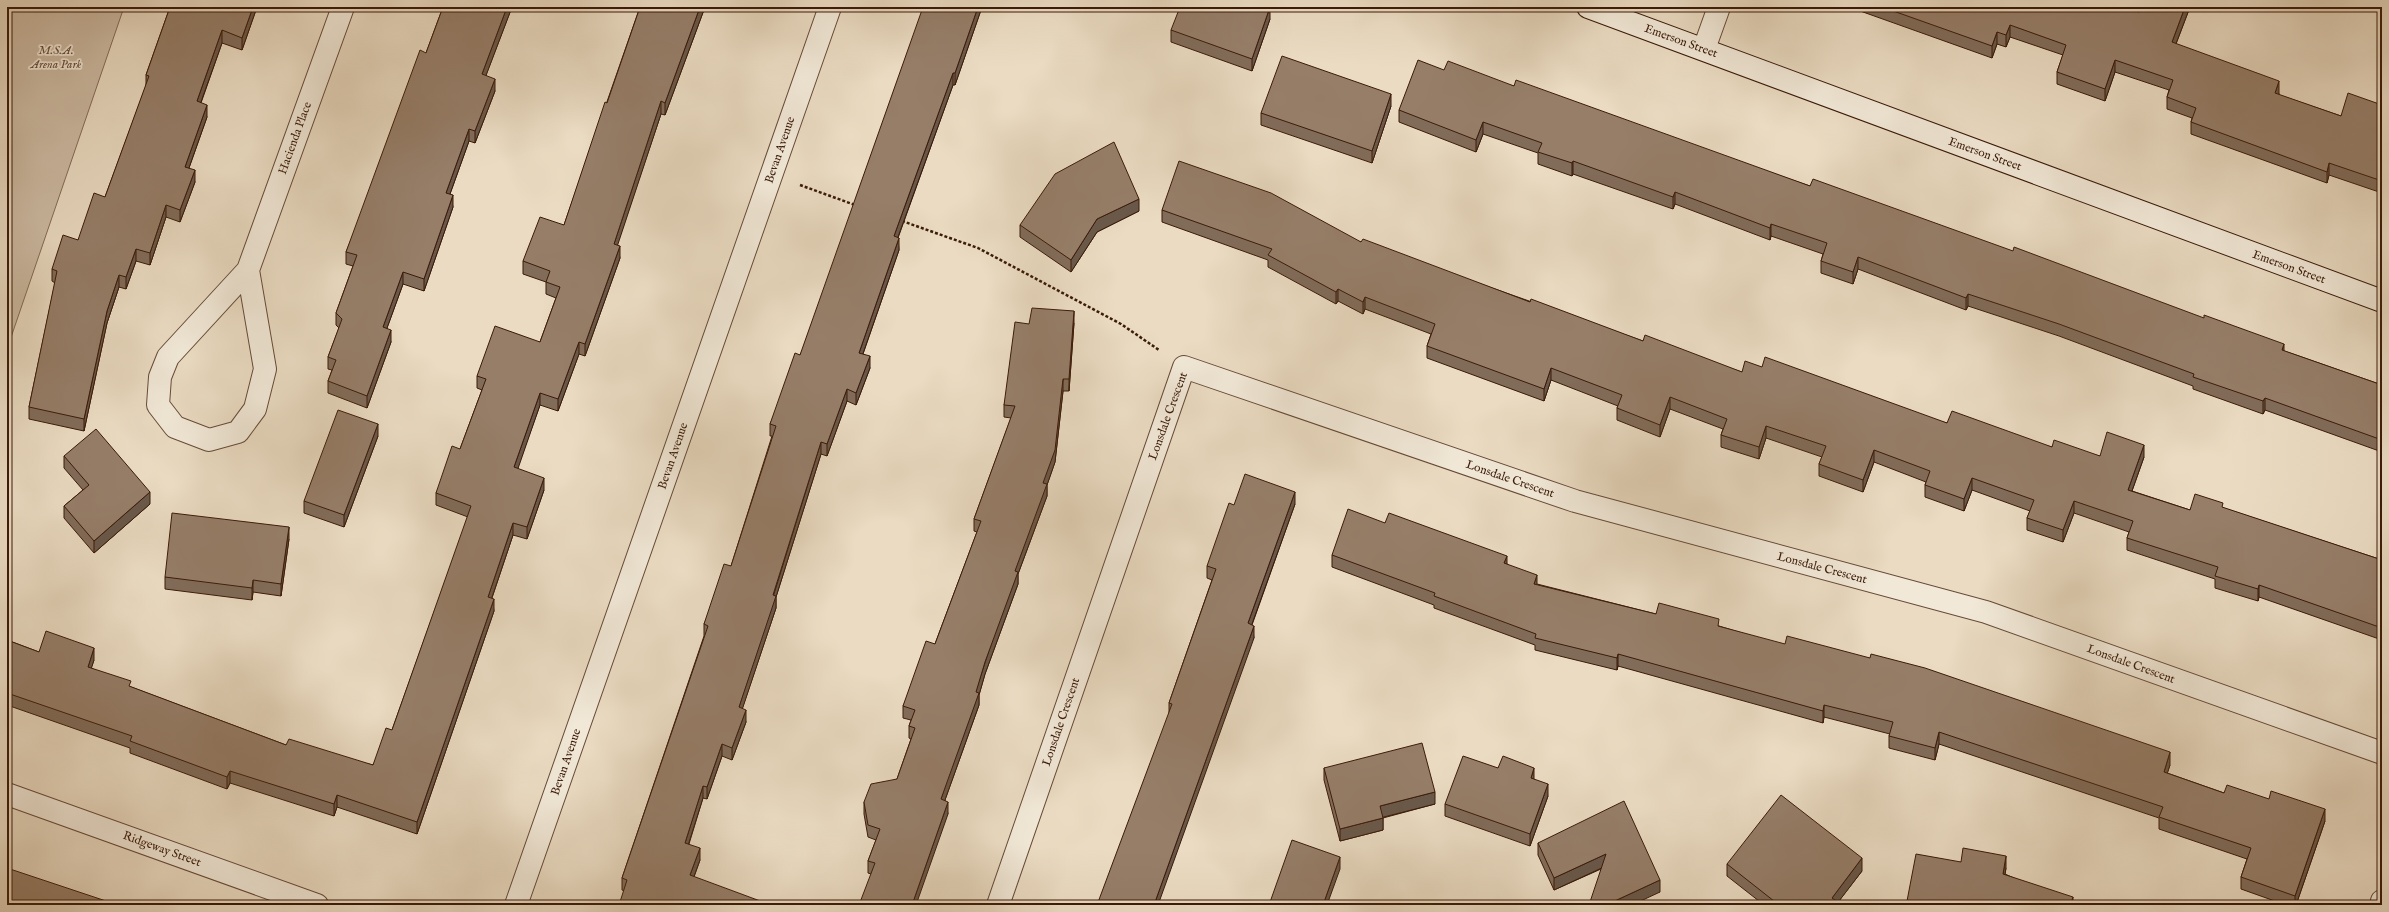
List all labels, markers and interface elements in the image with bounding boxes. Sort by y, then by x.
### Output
street label: Emerson Street [1642,21,1720,61]
park label: M.S.A. Arena Park [29,43,81,72]
street label: Hacienda Place [275,99,315,176]
street label: Bevan Avenue [762,114,799,185]
street label: Emerson Street [1946,134,2024,174]
street label: Emerson Street [2250,247,2328,287]
street label: Lonsdale Crescent [1145,370,1191,462]
street label: Bevan Avenue [655,420,692,491]
street label: Lonsdale Crescent [1464,457,1556,501]
street label: Lonsdale Crescent [1775,549,1869,587]
street label: Lonsdale Crescent [2085,641,2177,687]
street label: Lonsdale Crescent [1039,676,1083,768]
street label: Bevan Avenue [548,726,585,797]
street label: Ridgeway Street [121,828,203,870]

